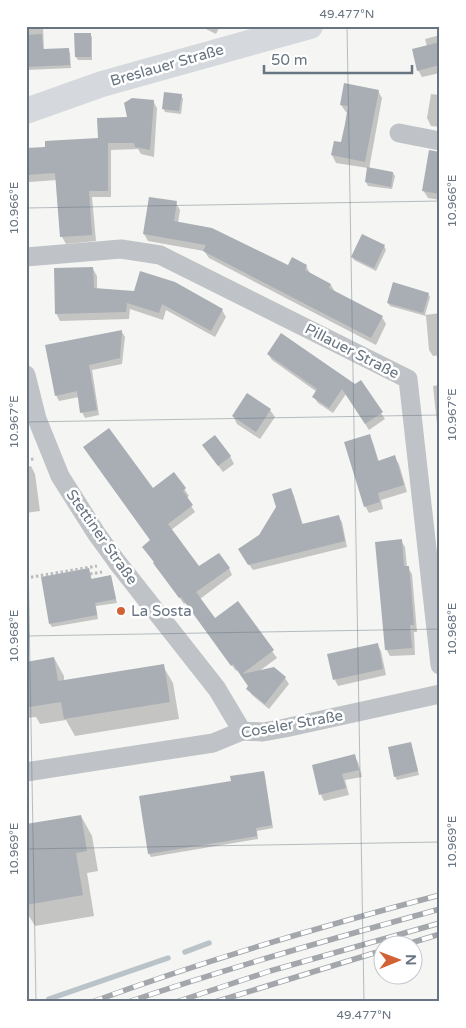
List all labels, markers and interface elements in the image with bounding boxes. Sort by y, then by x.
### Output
text: 49.477°N [320,7,374,21]
street label: Breslauer Straße [108,40,226,90]
scale bar [264,42,411,74]
text: 50 m [271,51,308,69]
text: 10.966°E [445,174,459,227]
text: 10.966°E [7,181,21,234]
street label: Pillauer Straße [302,320,402,382]
text: 10.967°E [445,388,459,442]
text: 10.967°E [7,395,21,449]
street label: Stettiner Straße [63,486,141,588]
place label: La Sosta [131,602,192,620]
text: 10.968°E [445,602,459,656]
marker: La Sosta [115,605,127,617]
text: 10.968°E [7,609,21,663]
street label: Coseler Straße [240,706,344,742]
text: 10.969°E [445,815,459,869]
text: 10.969°E [7,822,21,876]
north arrow [374,936,424,986]
text: N [402,954,419,966]
text: 49.477°N [337,1008,391,1022]

